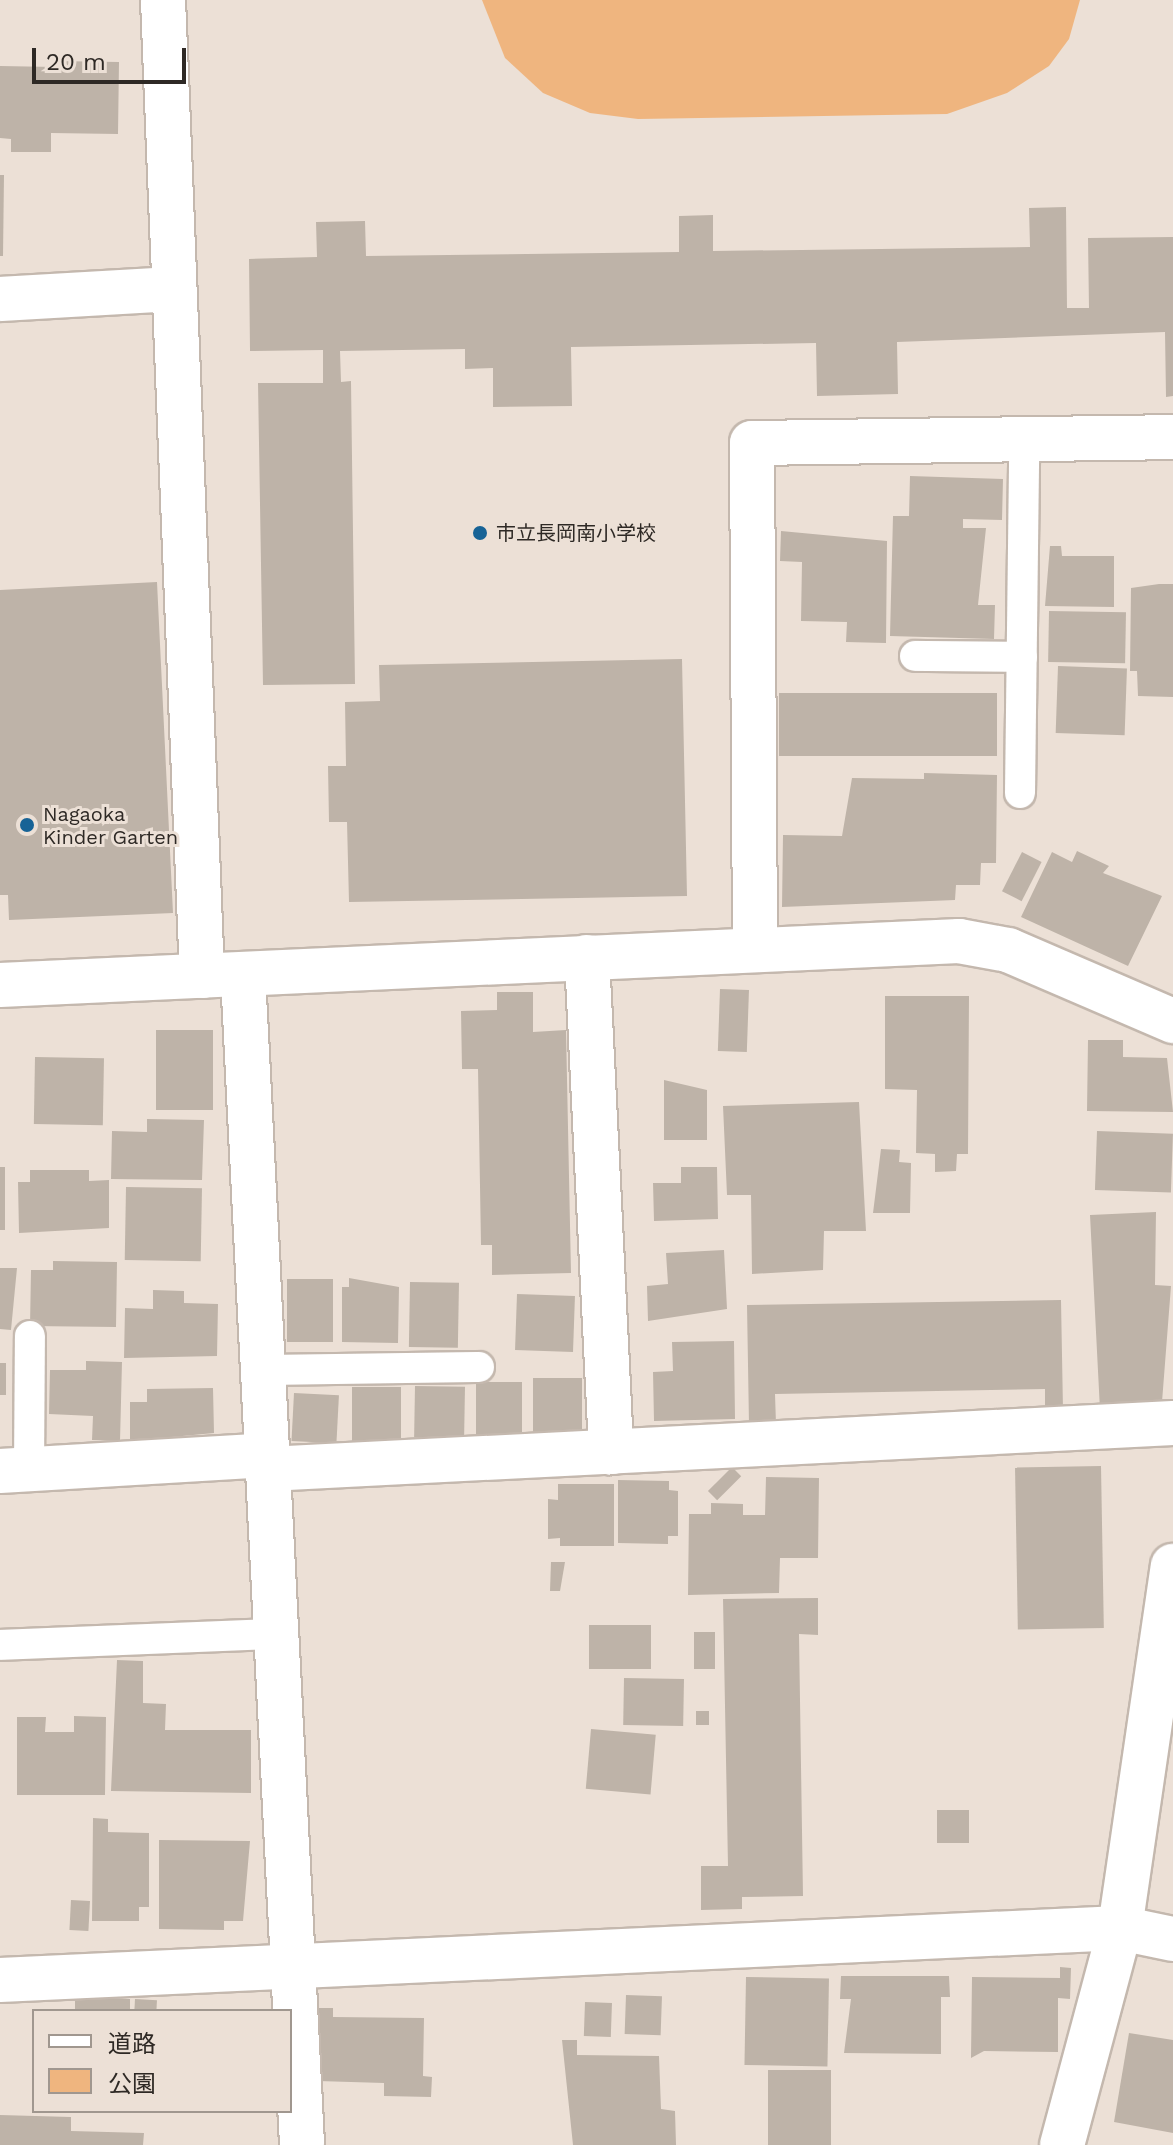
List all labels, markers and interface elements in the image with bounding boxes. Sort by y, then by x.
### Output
scale bar [36,32,190,82]
text: 20 m [46,48,106,76]
place label: 市立長岡南小学校 [496,521,656,545]
marker: 市立長岡南小学校 [471,524,489,542]
place label: Nagaoka Kinder Garten [43,802,179,849]
marker: Nagaoka Kinder Garten [18,816,36,834]
legend [32,2009,292,2113]
text: 道路 [108,2030,156,2058]
text: 公園 [108,2070,156,2098]

